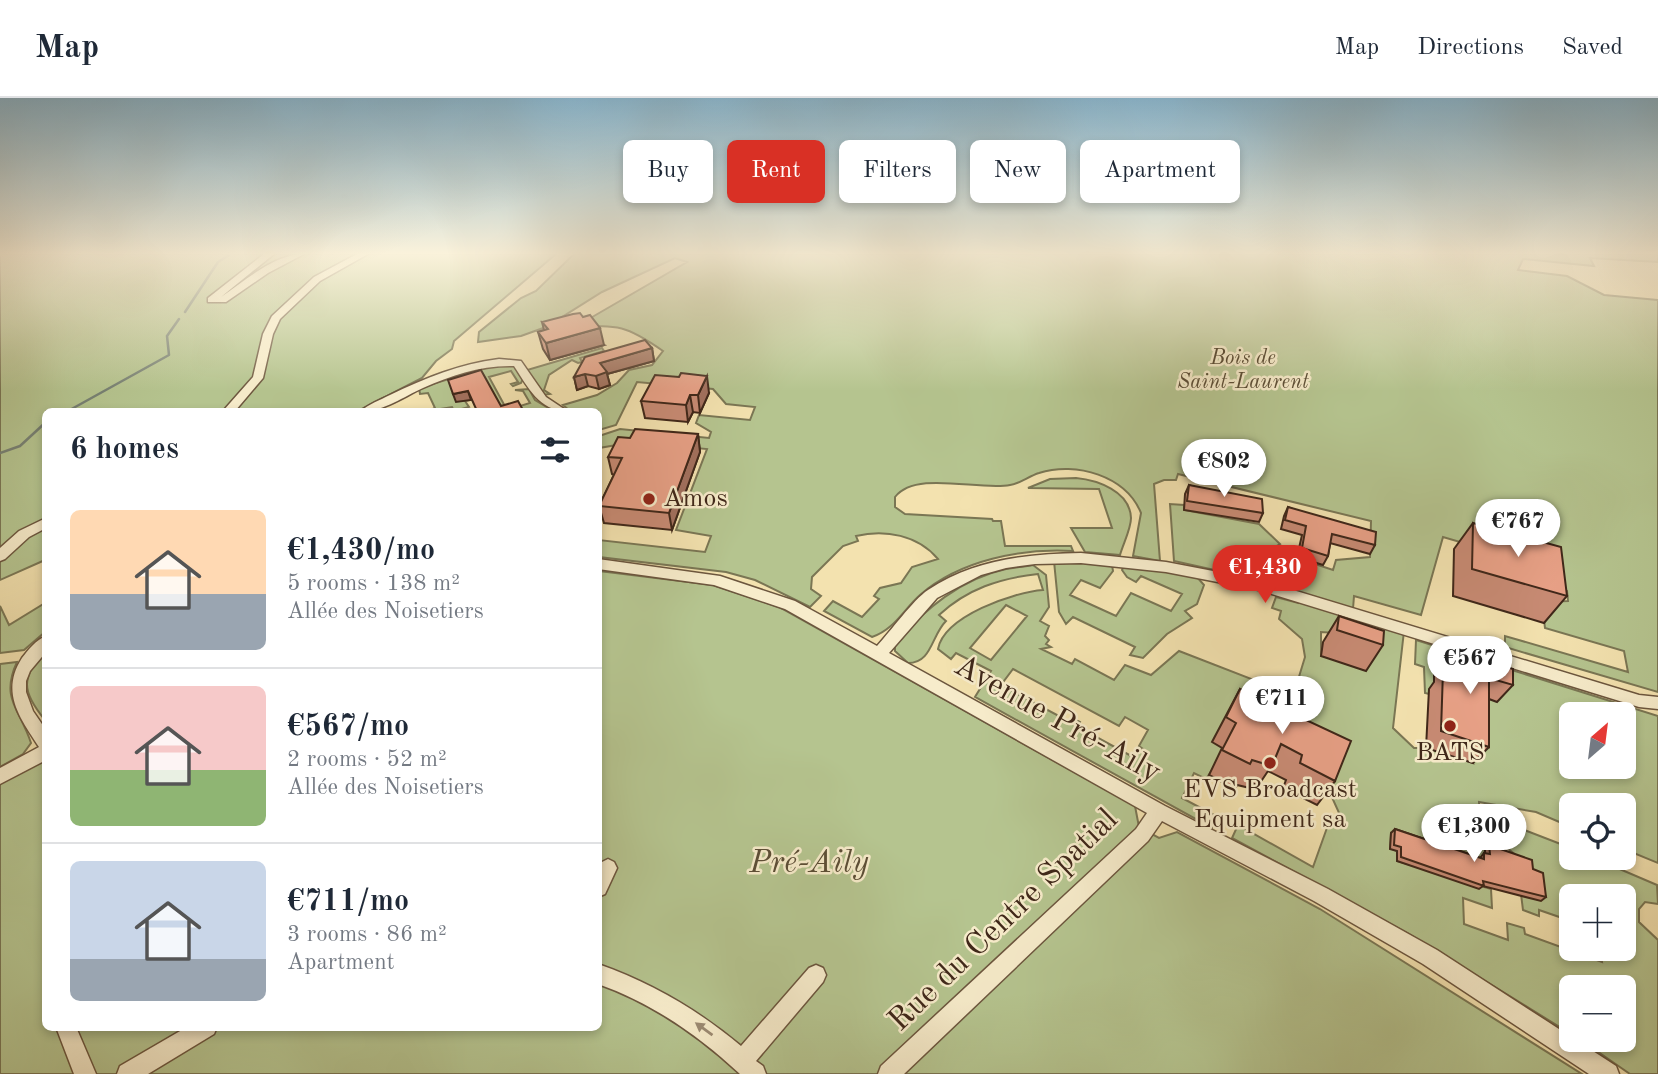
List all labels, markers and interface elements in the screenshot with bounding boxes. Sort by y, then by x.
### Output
text: Map [35,32,99,65]
text: Map [1335,36,1379,60]
text: Directions [1417,36,1524,60]
text: Saved [1562,36,1623,60]
chip: Buy [623,140,713,203]
chip: Rent [727,140,825,203]
chip: Filters [839,140,956,203]
chip: New [970,140,1066,203]
chip: Apartment [1080,140,1240,203]
park label: Bois de Saint-Laurent [1177,348,1309,393]
icon: filters [536,431,574,469]
text: 6 homes [70,435,179,465]
pin: €802 [1183,440,1265,499]
text: €802 [1197,450,1251,473]
place label: Amos [663,486,728,512]
marker: Amos [641,491,657,507]
pin: €767 [1477,500,1559,559]
text: €767 [1491,510,1545,533]
text: €1,430/mo [287,536,435,566]
icon: home [126,538,210,622]
pin: €1,430 [1208,546,1322,605]
text: €1,430 [1228,556,1302,579]
text: 5 rooms · 138 m² [287,572,460,595]
text: Allée des Noisetiers [287,600,484,623]
pin: €567 [1429,636,1511,696]
text: €567 [1443,647,1497,670]
street label: Avenue Pré-Aily [948,650,1166,790]
pin: €711 [1241,676,1323,736]
text: €711 [1255,687,1309,710]
north arrow [1559,702,1636,779]
map controls [1559,702,1636,1052]
text: €567/mo [287,712,409,742]
icon: home [126,714,210,798]
marker: BATS [1442,718,1458,734]
place label: BATS [1415,740,1485,766]
text: 2 rooms · 52 m² [287,748,447,771]
marker: EVS Broadcast Equipment sa [1262,755,1278,771]
text: Allée des Noisetiers [287,776,484,799]
place label: EVS Broadcast Equipment sa [1183,777,1357,833]
button: locate [1559,793,1636,870]
street label: Rue du Centre Spatial [883,804,1125,1038]
pin: €1,300 [1417,804,1531,864]
text: €1,300 [1437,815,1511,838]
park label: Pré-Aily [748,848,869,880]
button: + [1559,884,1636,961]
text: €711/mo [287,887,409,917]
icon: home [126,889,210,973]
text: 3 rooms · 86 m² [287,923,447,946]
text: Apartment [287,951,395,974]
button: − [1559,975,1636,1052]
one-way arrow [695,1022,713,1036]

